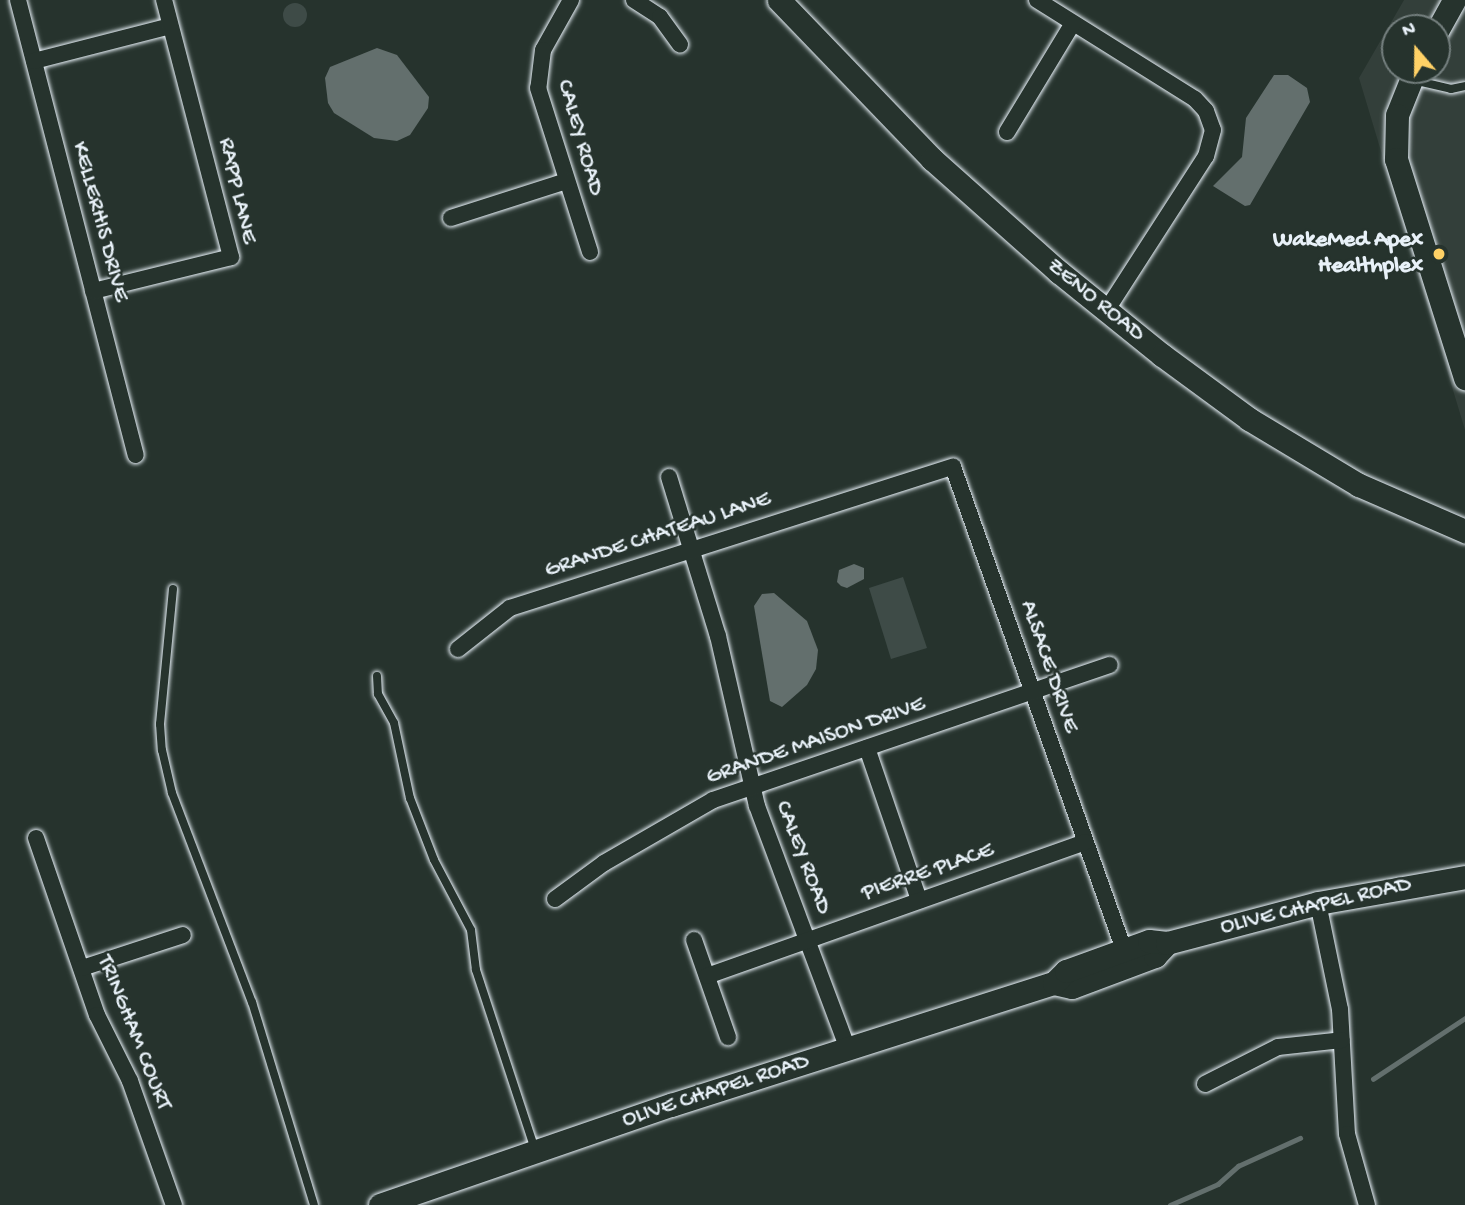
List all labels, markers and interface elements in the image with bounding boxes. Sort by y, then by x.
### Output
north arrow [1381,14,1451,84]
text: N [1400,18,1419,44]
street label: CALEY ROAD [549,77,609,199]
street label: RAPP LANE [210,135,262,247]
street label: KELLERHIS DRIVE [64,139,134,305]
place label: WakeMed Apex Healthplex [1273,227,1423,281]
marker: WakeMed Apex Healthplex [1429,244,1449,264]
street label: ZENO ROAD [1040,253,1150,349]
street label: GRANDE CHATEAU LANE [542,486,774,586]
street label: ALSACE DRIVE [1012,597,1084,737]
street label: GRANDE MAISON DRIVE [703,692,929,792]
street label: CALEY ROAD [768,797,836,919]
street label: PIERRE PLACE [858,838,998,908]
street label: OLIVE CHAPEL ROAD [1218,872,1414,942]
street label: TRINGHAM COURT [89,952,177,1114]
street label: OLIVE CHAPEL ROAD [619,1049,813,1135]

